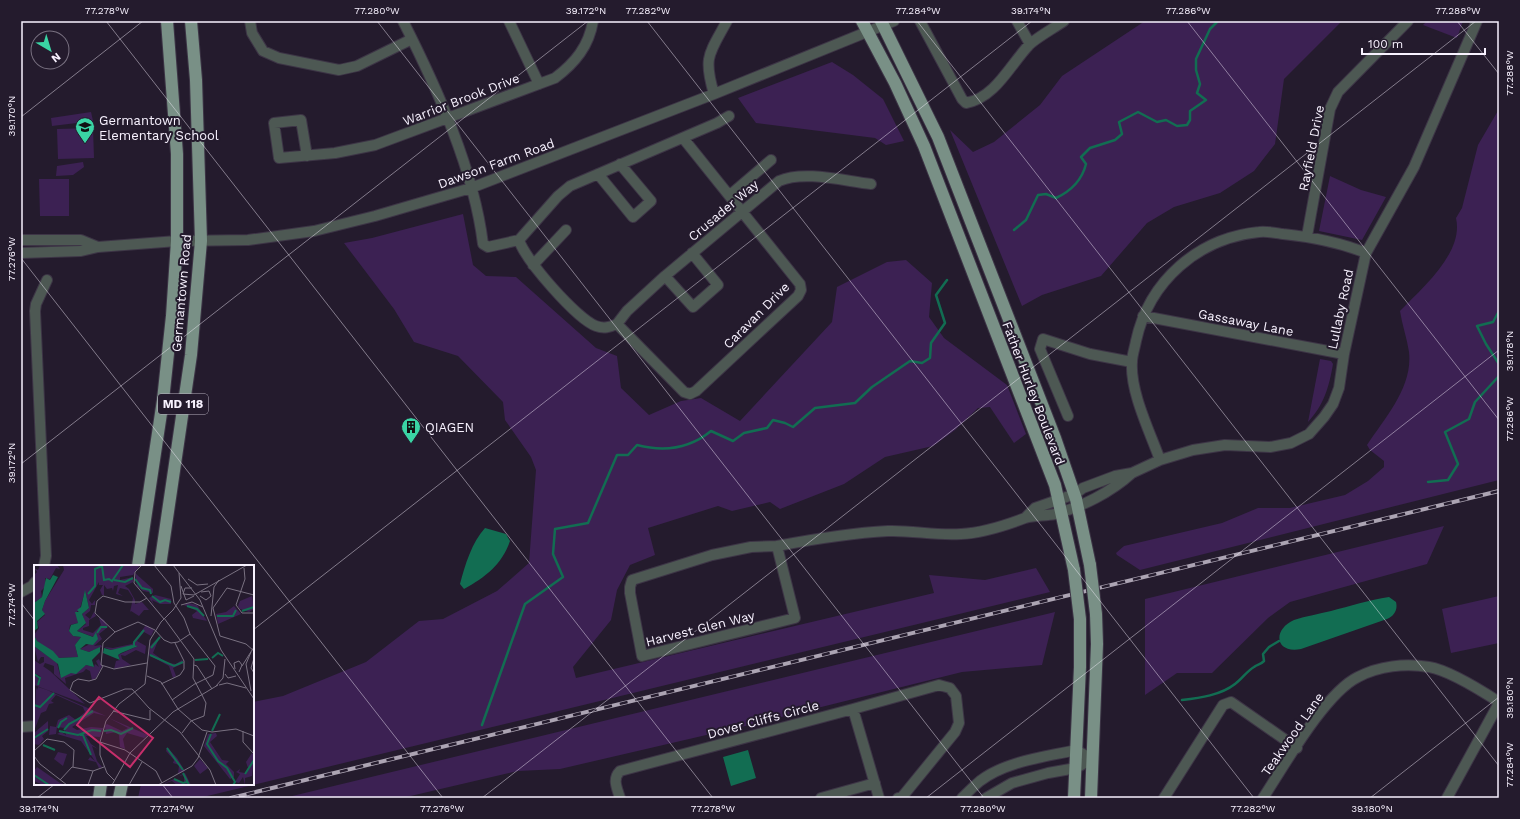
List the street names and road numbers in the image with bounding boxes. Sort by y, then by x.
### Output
street label: Warrior Brook Drive [401,70,522,129]
street label: Rayfield Drive [1296,104,1327,192]
street label: Dawson Farm Road [436,135,556,192]
street label: Crusader Way [685,177,762,244]
street label: Germantown Road [169,234,194,352]
street label: Lullaby Road [1325,268,1356,351]
street label: Caravan Drive [720,279,793,352]
street label: Gassaway Lane [1197,306,1295,339]
street label: Father Hurley Boulevard [999,319,1068,467]
road number: MD 118 [158,394,208,414]
street label: Harvest Glen Way [644,608,756,649]
street label: Teakwood Lane [1258,690,1327,779]
street label: Dover Cliffs Circle [706,697,821,742]

